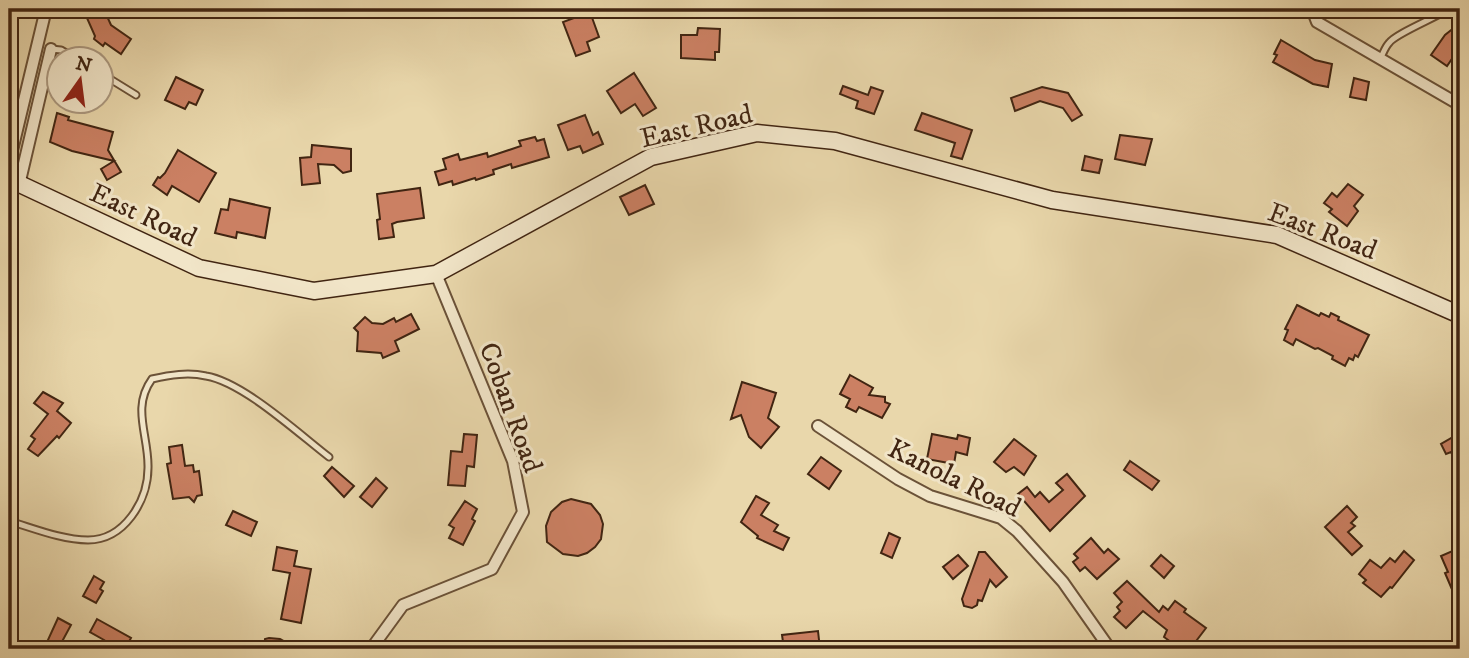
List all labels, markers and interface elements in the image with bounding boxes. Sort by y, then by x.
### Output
north arrow [46,46,116,116]
text: N [73,52,94,78]
street label: East Road [637,97,756,156]
street label: East Road [84,175,202,255]
street label: East Road [1263,195,1382,268]
street label: Coban Road [471,338,550,477]
street label: Kanola Road [882,431,1027,526]

